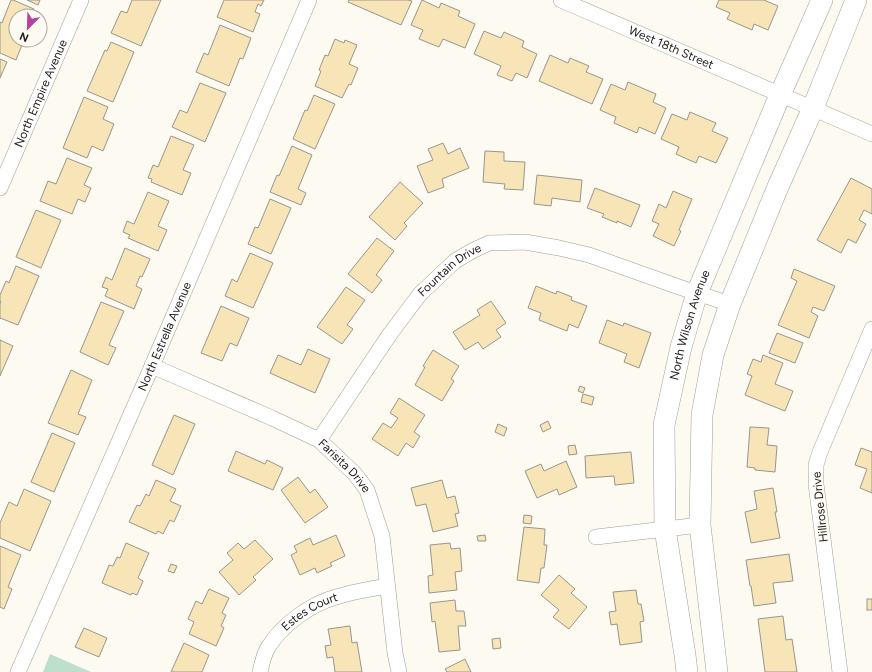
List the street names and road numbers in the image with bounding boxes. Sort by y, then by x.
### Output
street label: West 18th Street [627,23,716,72]
street label: North Empire Avenue [12,38,70,150]
street label: Fountain Drive [415,240,484,299]
street label: North Wilson Avenue [667,267,713,381]
street label: North Estrella Avenue [135,280,194,393]
street label: Farisita Drive [315,436,374,496]
street label: Hillrose Drive [809,471,831,543]
street label: Estes Court [279,590,340,634]

